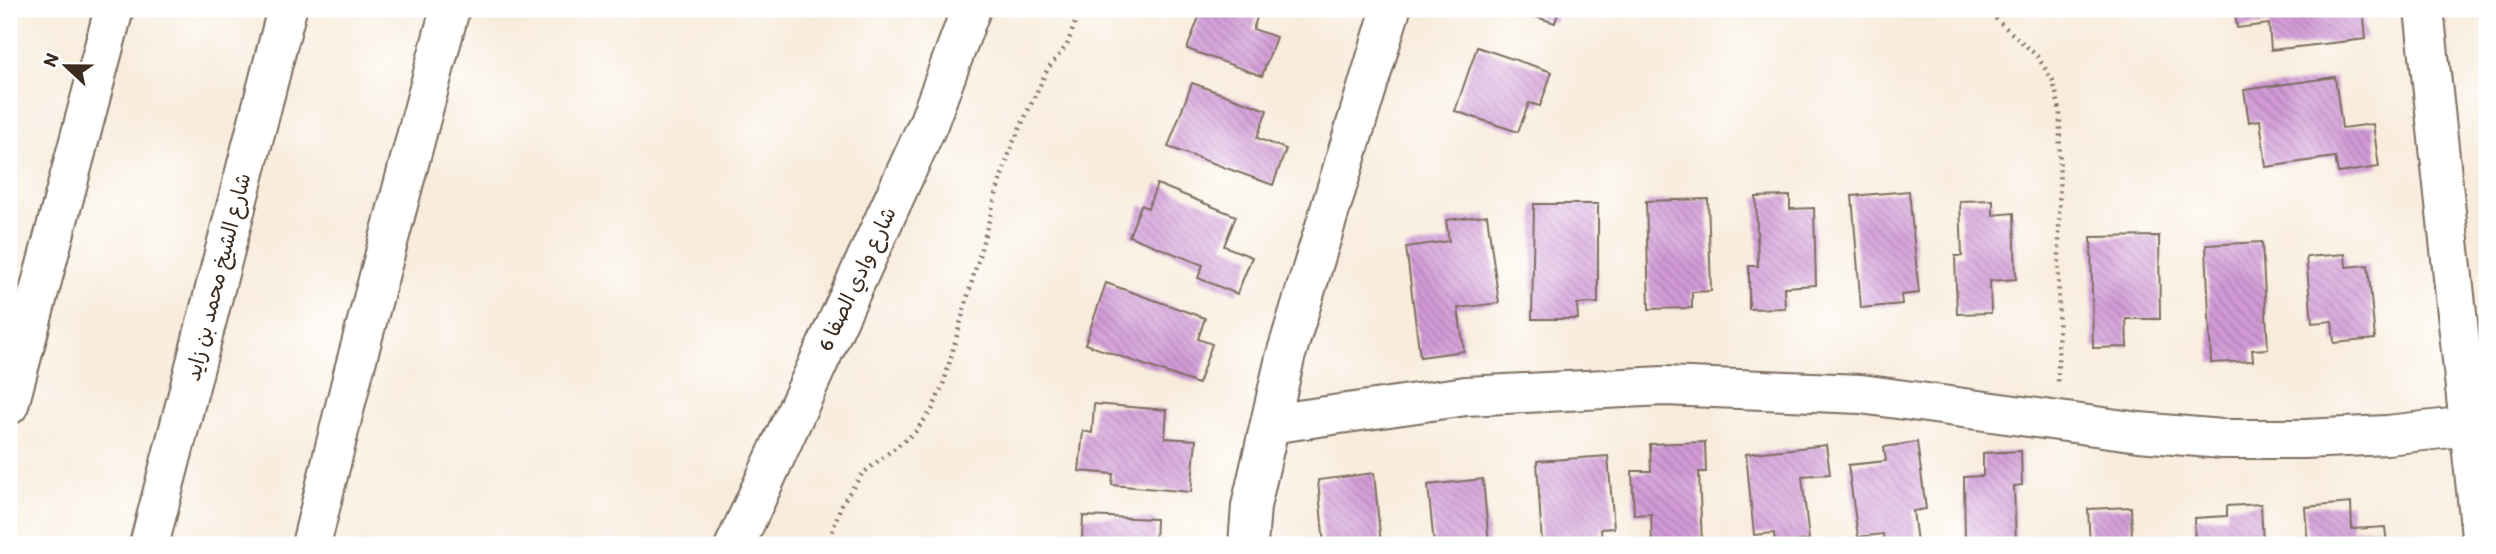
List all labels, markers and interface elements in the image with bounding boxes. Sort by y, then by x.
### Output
north arrow [32,32,102,102]
text: N [38,50,64,70]
street label: شارع الشيخ محمد بن زايد [180,170,258,384]
street label: شارع وادي الصفا 6 [812,203,904,356]

